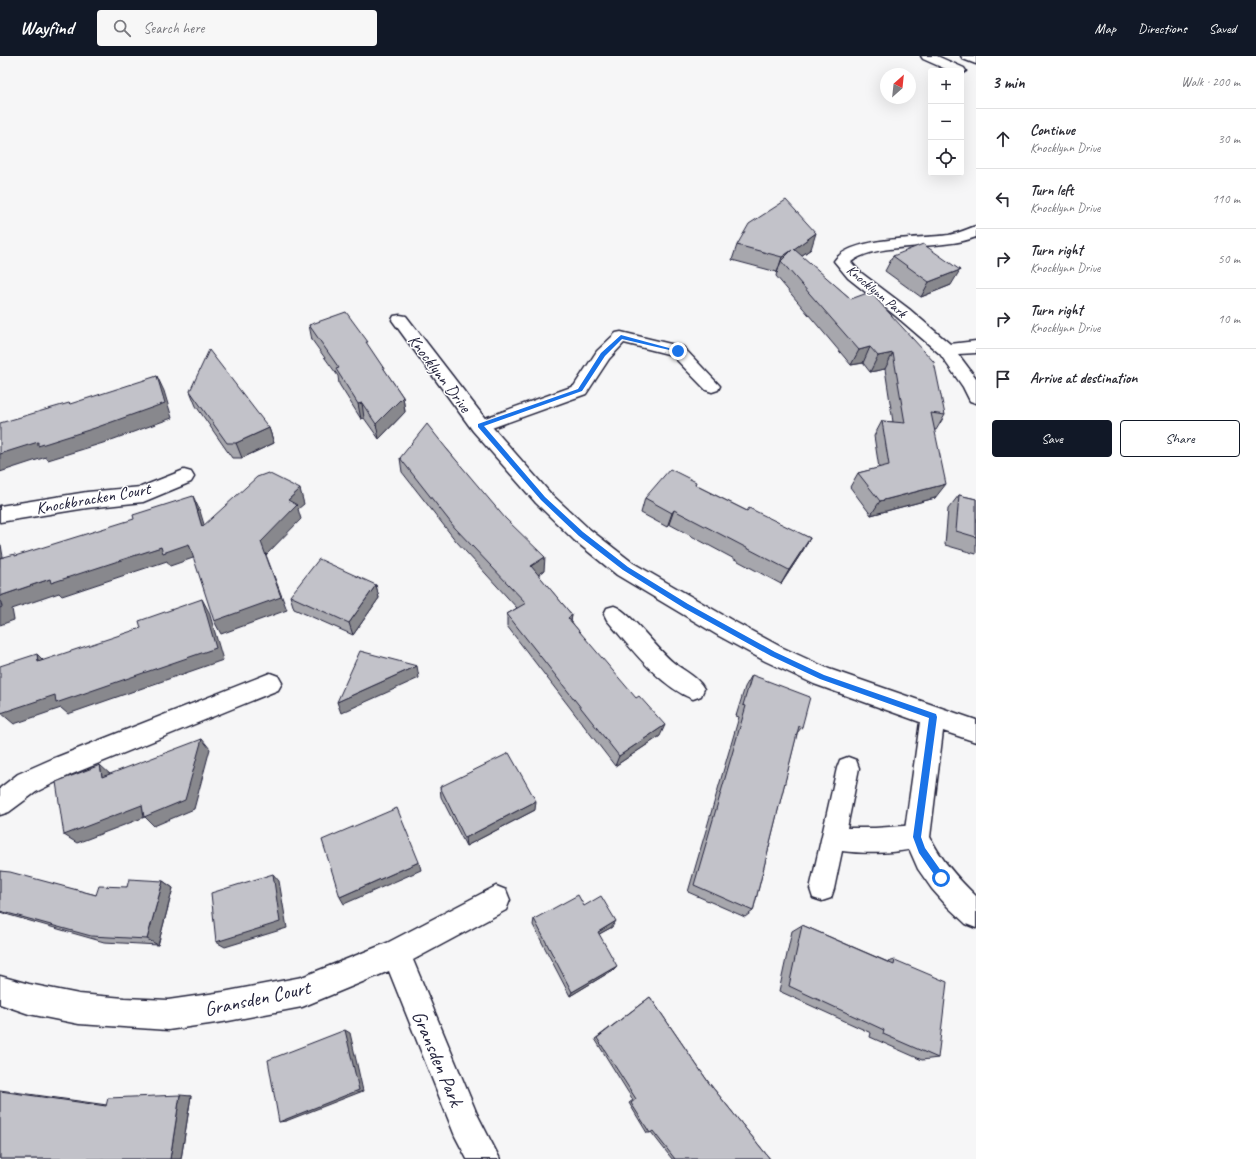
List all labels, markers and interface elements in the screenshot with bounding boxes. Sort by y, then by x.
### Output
search box [97,10,377,46]
text: Wayfind [20,16,73,40]
icon: search [111,17,133,39]
text: Search here [143,19,204,38]
text: Map [1095,20,1116,37]
text: Directions [1138,20,1187,37]
text: Saved [1209,20,1236,37]
north arrow [880,68,916,104]
map controls [928,68,964,176]
button: + [928,68,964,104]
text: 3 min [992,72,1025,93]
text: Walk · 200 m [1181,74,1240,90]
button: − [928,104,964,140]
text: Continue [1030,121,1075,140]
icon: ahead [992,128,1014,150]
text: 30 m [1218,131,1240,147]
button: locate [928,140,964,176]
text: Knocklynn Drive [1030,140,1100,156]
text: Turn left [1030,181,1073,200]
icon: left [992,188,1014,210]
text: 110 m [1212,191,1240,207]
text: Knocklynn Drive [1030,200,1100,216]
text: Turn right [1030,241,1083,260]
icon: right [992,248,1014,270]
text: 50 m [1218,251,1240,267]
text: Knocklynn Drive [1030,260,1100,276]
street label: Knocklynn Park [843,261,911,322]
text: Turn right [1030,301,1083,320]
icon: right [992,308,1014,330]
text: 10 m [1218,311,1240,327]
text: Knocklynn Drive [1030,320,1100,336]
street label: Knocklynn Drive [404,330,477,418]
route end [669,342,687,360]
icon: arrive [992,368,1014,390]
text: Arrive at destination [1030,369,1137,388]
button: Save [992,420,1112,457]
button: Share [1120,420,1240,457]
street label: Knockbracken Court [34,478,154,519]
route start [932,869,950,887]
street label: Gransden Court [202,975,315,1022]
street label: Gransden Park [406,1007,469,1111]

